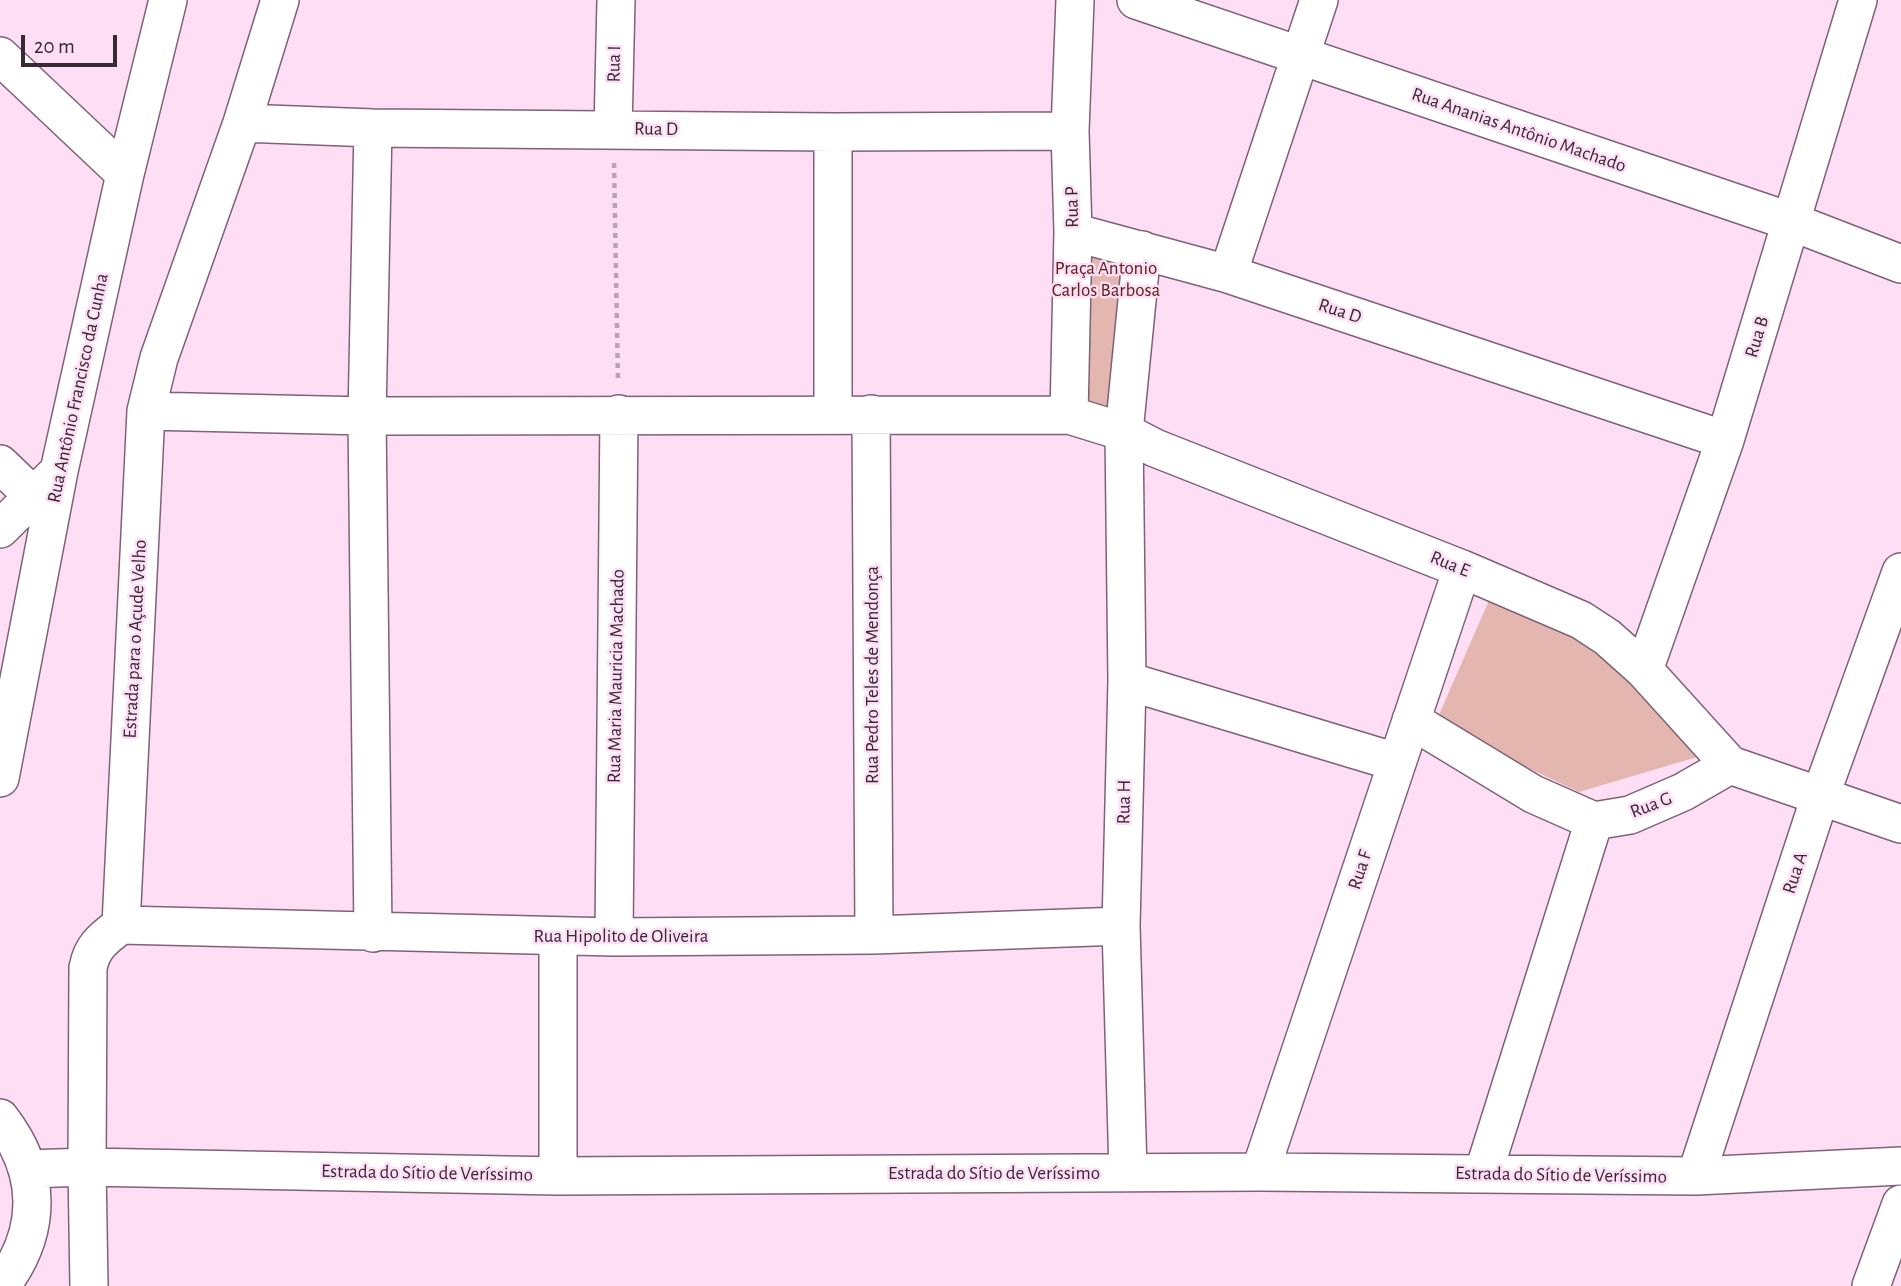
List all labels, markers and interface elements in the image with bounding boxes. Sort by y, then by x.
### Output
scale bar [24,21,121,65]
text: 20 m [34,36,75,57]
street label: Rua I [602,45,626,83]
street label: Rua Ananias Antônio Machado [1409,83,1629,177]
street label: Rua D [634,117,678,141]
street label: Rua P [1060,186,1084,228]
park label: Praça Antonio Carlos Barbosa [1052,257,1160,301]
street label: Rua Antônio Francisco da Cunha [43,271,113,505]
street label: Rua D [1316,293,1364,329]
street label: Rua B [1740,314,1774,360]
street label: Estrada para o Açude Velho [118,539,152,739]
street label: Rua E [1427,546,1473,582]
street label: Rua Pedro Teles de Mendonça [861,566,883,784]
street label: Rua Maria Mauricia Machado [603,569,629,783]
street label: Rua H [1112,779,1136,825]
street label: Rua G [1627,787,1675,823]
street label: Rua F [1343,847,1377,893]
street label: Rua A [1778,849,1812,897]
street label: Rua Hipolito de Oliveira [534,925,708,947]
street label: Estrada do Sítio de Veríssimo [321,1160,533,1186]
street label: Estrada do Sítio de Veríssimo [888,1162,1100,1184]
street label: Estrada do Sítio de Veríssimo [1455,1162,1667,1188]

